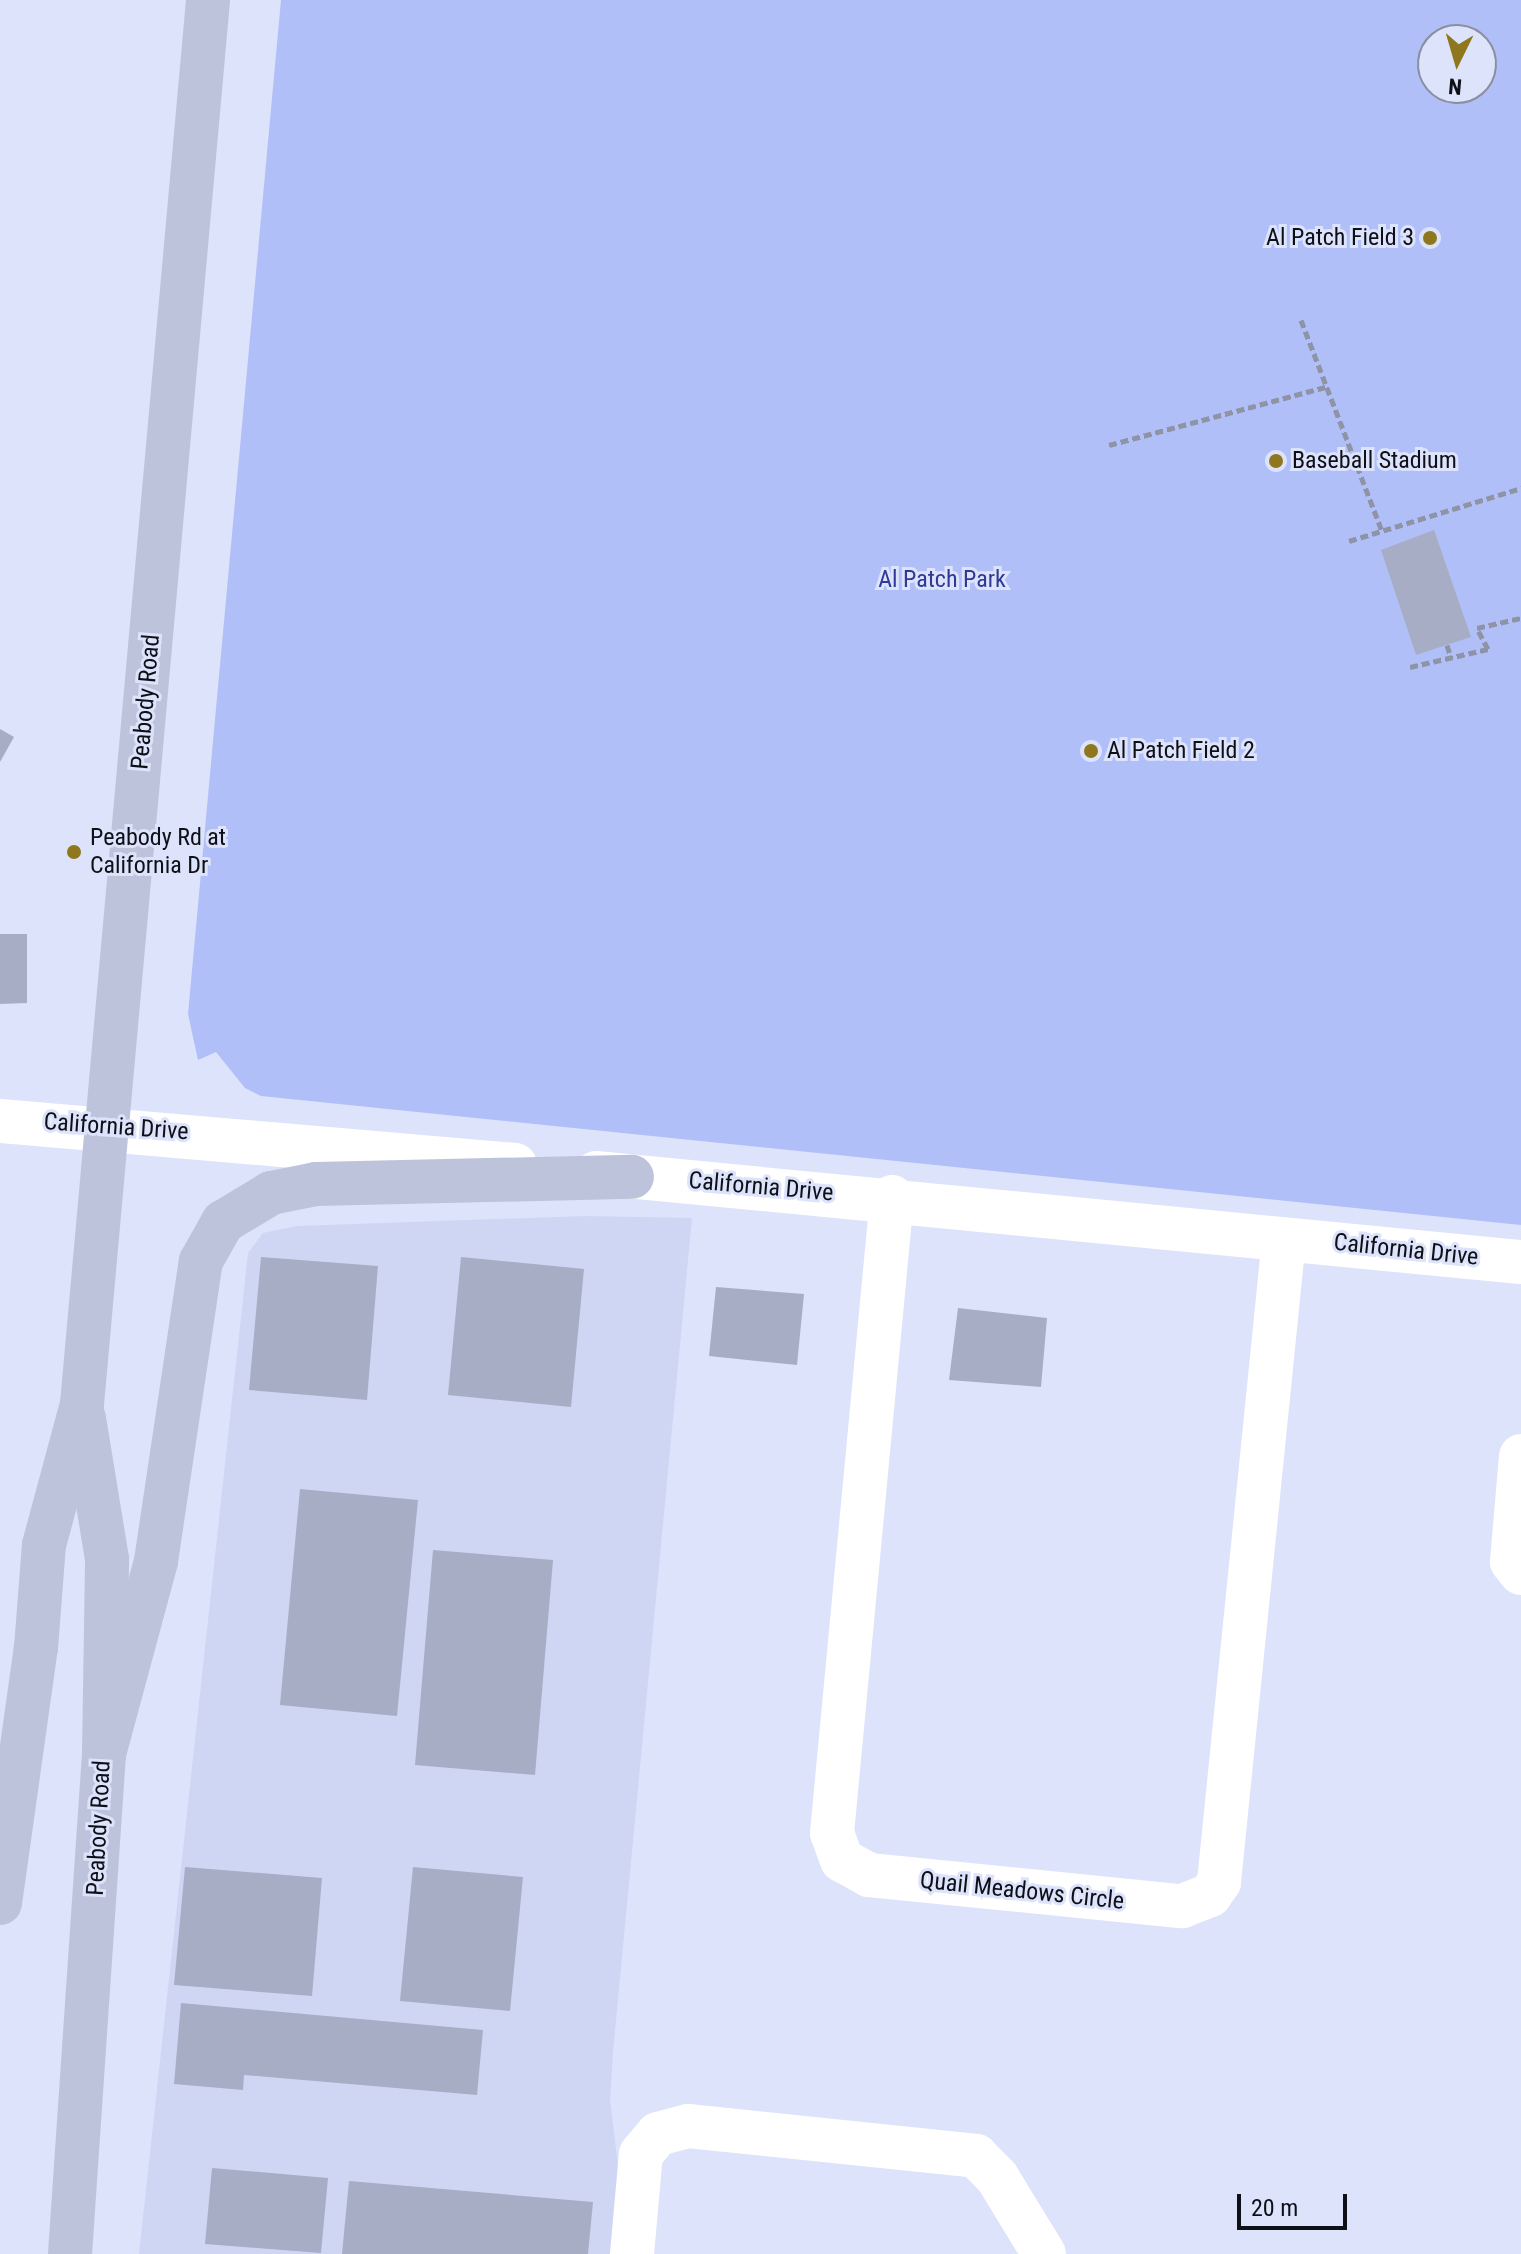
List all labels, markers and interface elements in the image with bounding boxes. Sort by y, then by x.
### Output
north arrow [1417,24,1497,104]
text: N [1447,73,1463,99]
place label: Al Patch Field 3 [1266,224,1414,252]
marker: Al Patch Field 3 [1421,229,1439,247]
place label: Baseball Stadium [1292,447,1457,475]
marker: Baseball Stadium [1267,452,1285,470]
park label: Al Patch Park [878,566,1006,594]
street label: Peabody Road [126,633,166,771]
place label: Al Patch Field 2 [1107,737,1255,765]
marker: Al Patch Field 2 [1082,742,1100,760]
place label: Peabody Rd at California Dr [90,824,226,880]
marker: Peabody Rd at California Dr [65,843,83,861]
street label: California Drive [43,1108,189,1146]
street label: California Drive [687,1166,835,1208]
street label: California Drive [1332,1228,1480,1272]
street label: Peabody Road [81,1760,117,1896]
street label: Quail Meadows Circle [919,1866,1125,1916]
scale bar [1241,2178,1351,2228]
text: 20 m [1251,2194,1298,2222]

